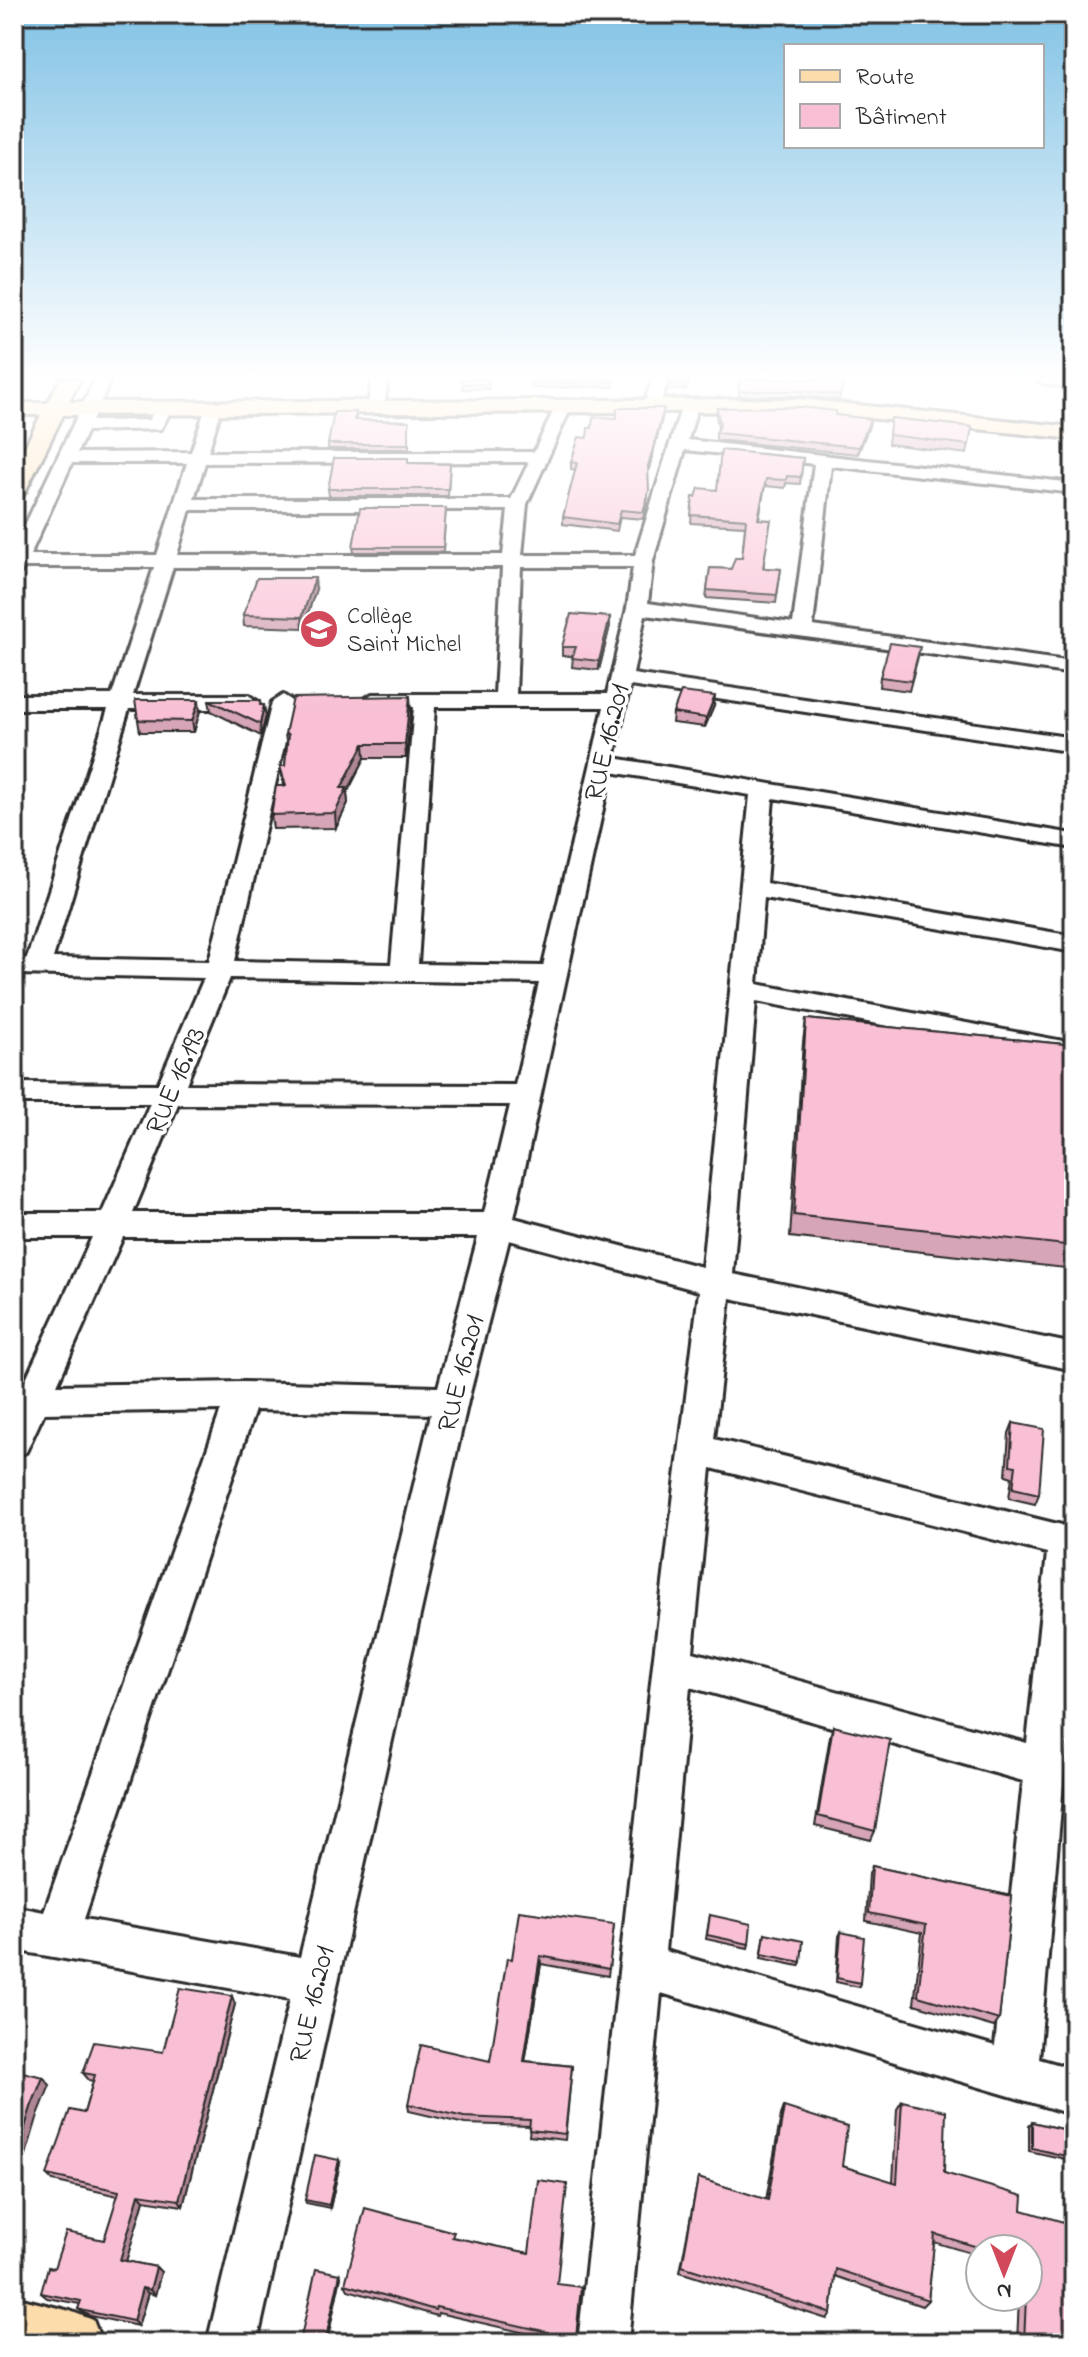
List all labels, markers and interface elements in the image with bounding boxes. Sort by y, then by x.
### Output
legend [784,44,1044,148]
text: Route [856,61,914,96]
text: Bâtiment [855,101,947,136]
place label: Collège Saint Michel [347,600,461,663]
school or university icon: Collège Saint Michel [298,608,340,650]
street label: RUE 16.201 [575,680,642,805]
street label: RUE 16.193 [136,1021,218,1141]
street label: RUE 16.201 [428,1311,497,1437]
street label: RUE 16.201 [280,1942,347,2067]
north arrow [964,2233,1044,2313]
text: N [997,2274,1011,2306]

